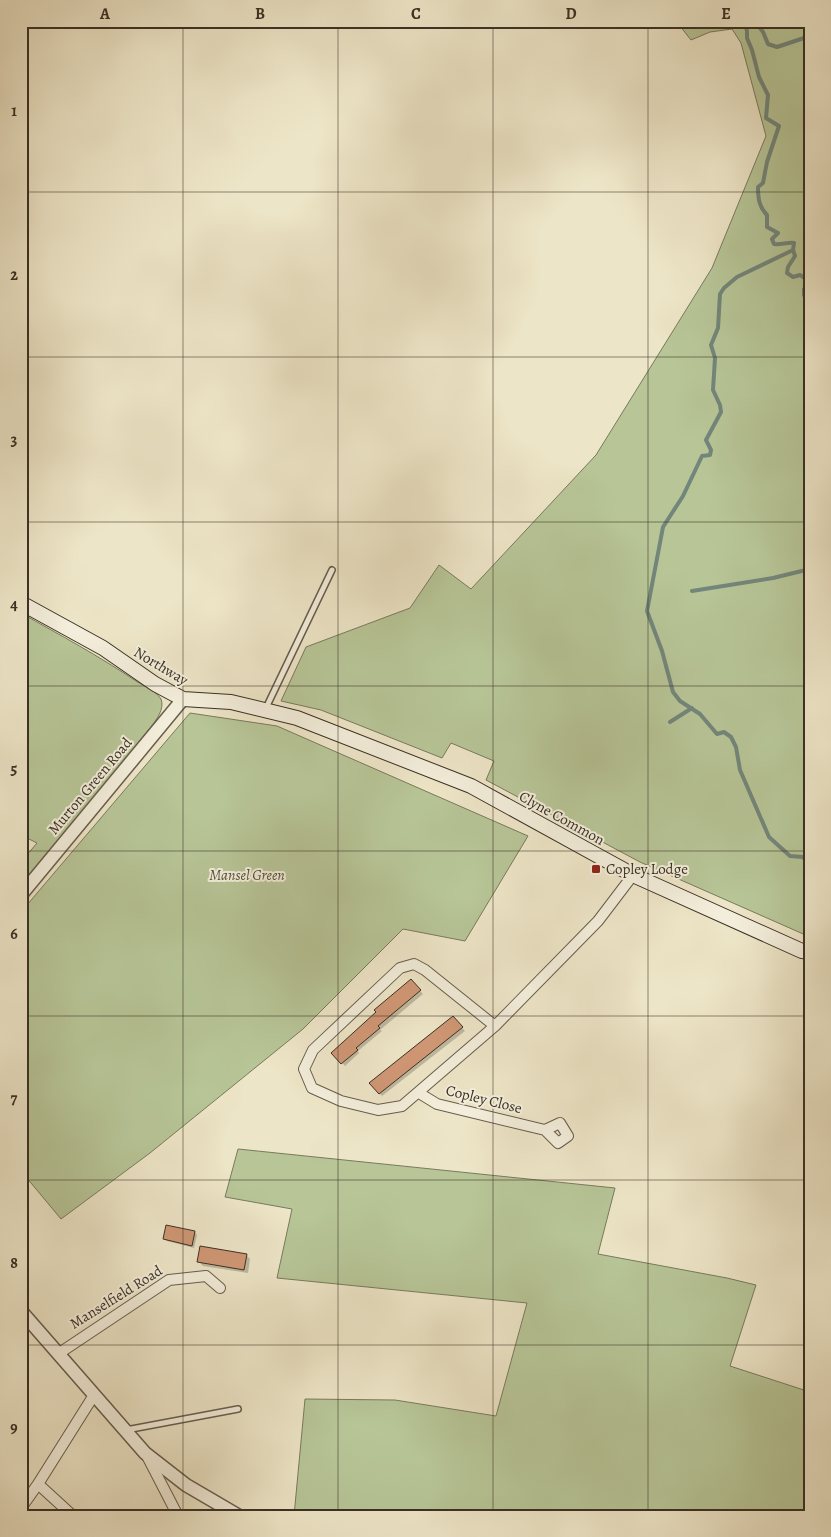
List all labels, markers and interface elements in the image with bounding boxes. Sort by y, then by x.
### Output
text: A [99,3,111,25]
text: B [255,3,265,25]
text: C [411,3,421,25]
text: D [565,3,577,25]
text: E [721,3,731,25]
text: 1 [11,100,17,122]
text: 2 [10,264,18,286]
text: 3 [11,429,18,451]
text: 4 [10,594,18,616]
street label: Northway [130,642,192,690]
street label: Murton Green Road [43,732,137,839]
text: 5 [11,758,18,780]
street label: Clyne Common [516,786,608,850]
place label: Copley Lodge [606,859,688,879]
marker: Copley Lodge [590,863,602,875]
park label: Mansel Green [209,865,285,885]
text: 6 [10,923,18,945]
street label: Copley Close [444,1080,524,1118]
text: 7 [11,1088,18,1110]
text: 8 [10,1252,18,1274]
street label: Manselfield Road [66,1260,167,1333]
text: 9 [10,1417,18,1439]

